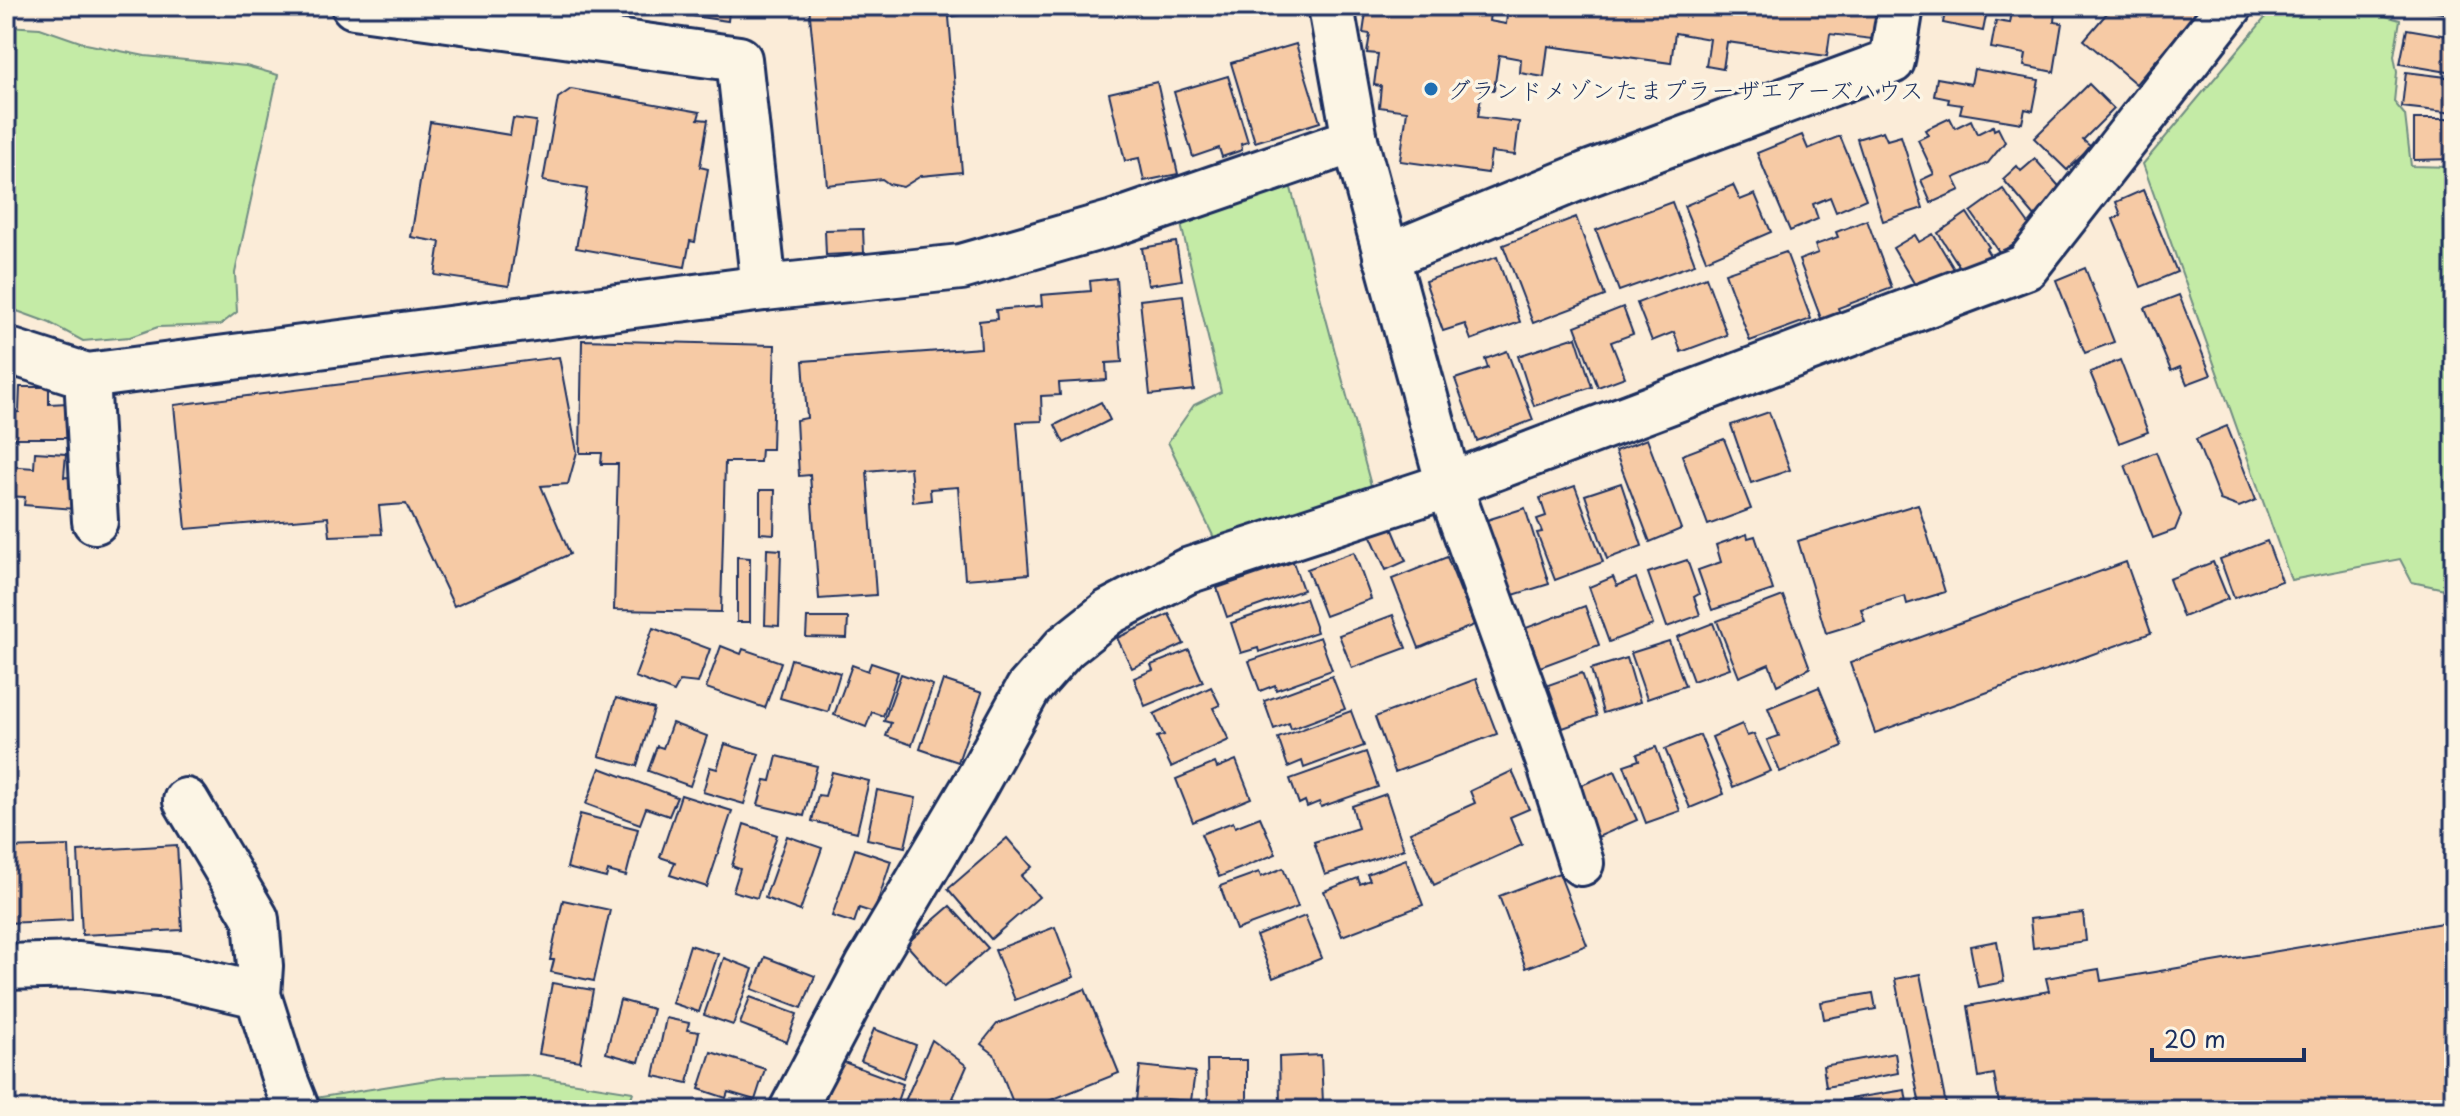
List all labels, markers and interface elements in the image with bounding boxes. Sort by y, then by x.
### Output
place label: グランドメゾンたまプラーザエアーズハウス [1447,71,1924,107]
marker: グランドメゾンたまプラーザエアーズハウス [1422,80,1440,98]
scale bar [2152,1012,2304,1062]
text: 20 m [2164,1020,2226,1056]

